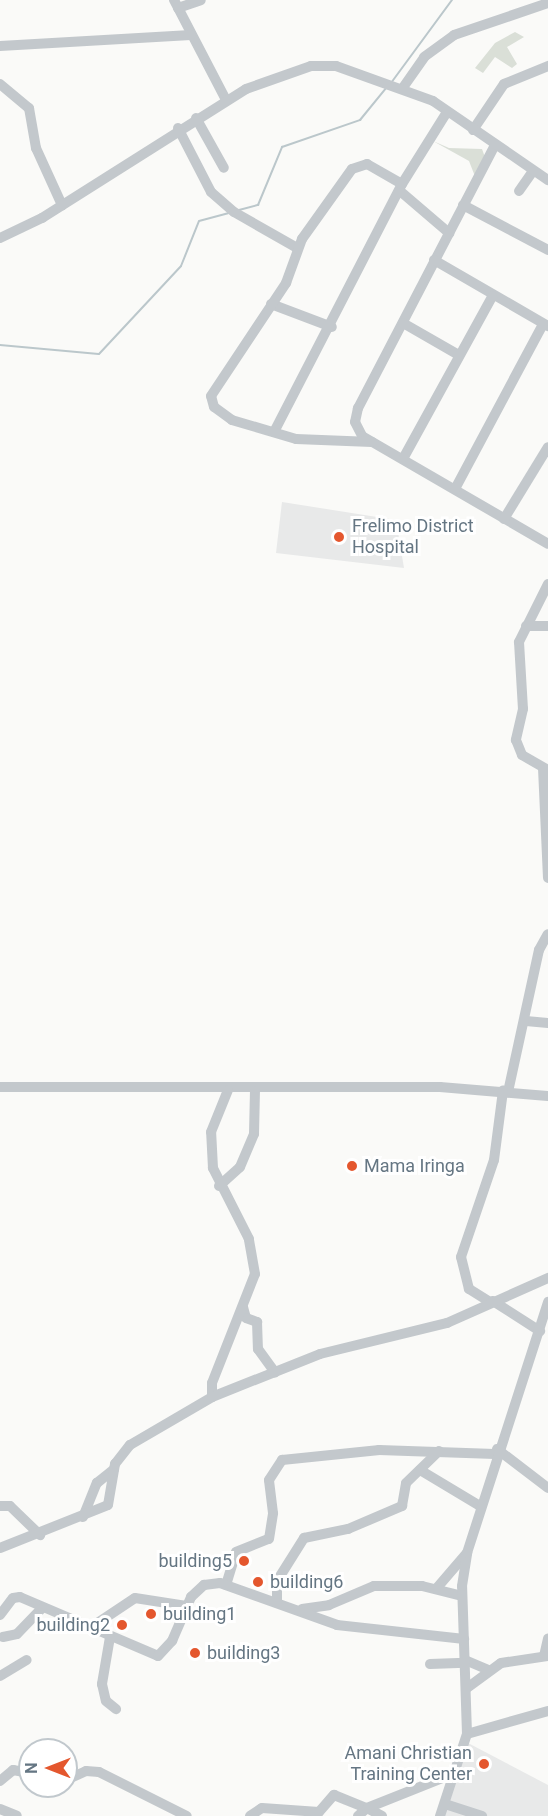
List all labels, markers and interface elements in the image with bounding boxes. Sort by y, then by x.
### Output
place label: Frelimo District Hospital [352,516,474,558]
marker: Frelimo District Hospital [330,528,348,546]
place label: Mama Iringa [364,1155,465,1177]
marker: Mama Iringa [345,1159,359,1173]
place label: building5 [159,1550,232,1572]
marker: building5 [237,1554,251,1568]
place label: building6 [270,1571,343,1593]
marker: building6 [251,1575,265,1589]
place label: building1 [163,1603,236,1625]
marker: building1 [144,1607,158,1621]
place label: building2 [37,1614,110,1636]
marker: building2 [115,1618,129,1632]
place label: building3 [207,1642,280,1664]
marker: building3 [188,1646,202,1660]
north arrow [18,1738,78,1798]
place label: Amani Christian Training Center [345,1743,472,1786]
marker: Amani Christian Training Center [477,1757,491,1771]
text: N [22,1762,41,1774]

